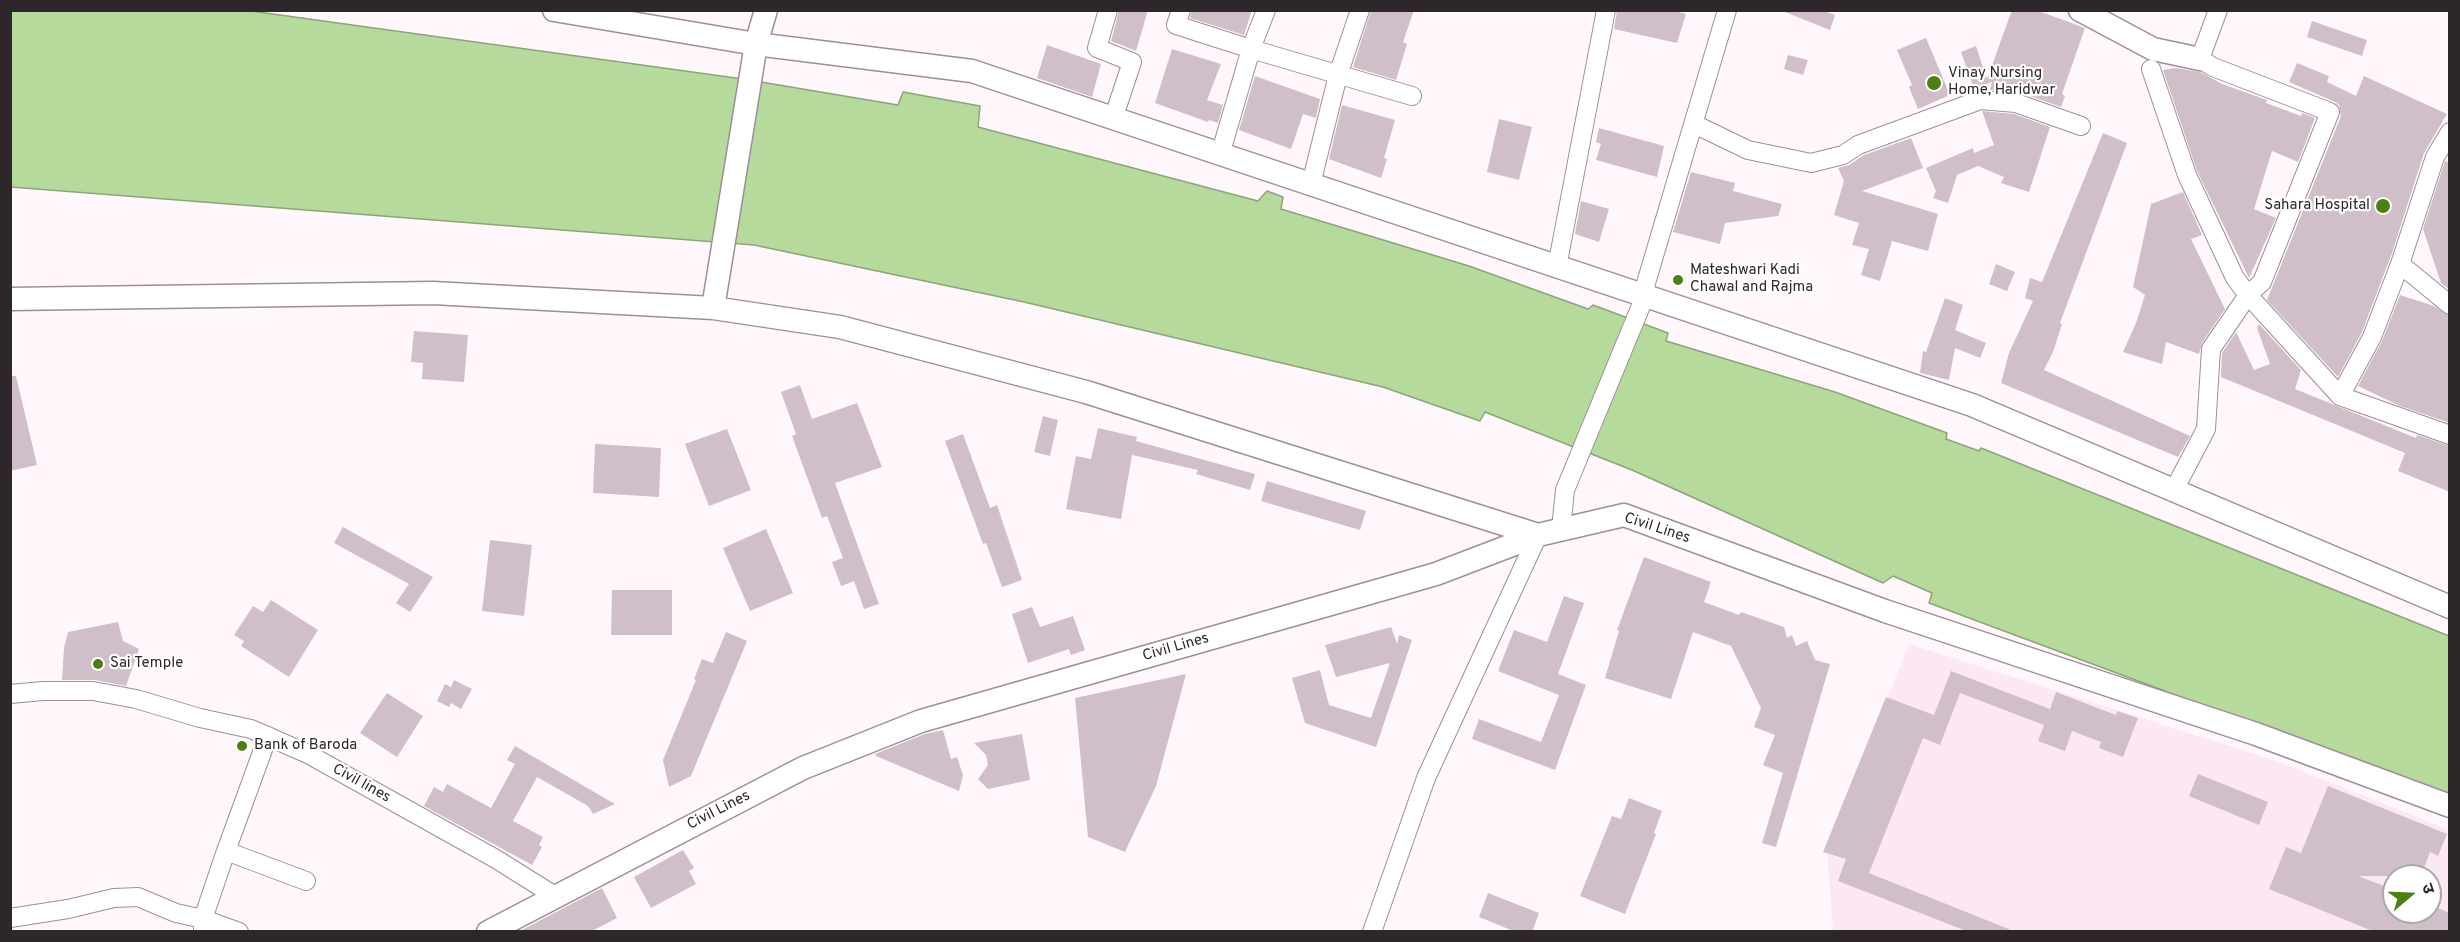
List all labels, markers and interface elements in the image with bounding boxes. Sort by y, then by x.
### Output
place label: Vinay Nursing Home, Haridwar [1948,65,2055,100]
marker: Vinay Nursing Home, Haridwar [1925,74,1943,92]
place label: Sahara Hospital [2264,197,2370,215]
marker: Sahara Hospital [2374,197,2392,215]
place label: Mateshwari Kadi Chawal and Rajma [1690,262,1813,297]
marker: Mateshwari Kadi Chawal and Rajma [1671,273,1685,287]
street label: Civil Lines [1622,510,1692,548]
street label: Civil Lines [1141,630,1211,666]
place label: Sai Temple [110,655,183,673]
marker: Sai Temple [91,657,105,671]
place label: Bank of Baroda [254,737,357,755]
marker: Bank of Baroda [235,739,249,753]
street label: Civil lines [329,761,393,807]
street label: Civil Lines [684,787,754,835]
north arrow [2382,864,2442,924]
text: उ [2416,881,2438,896]

